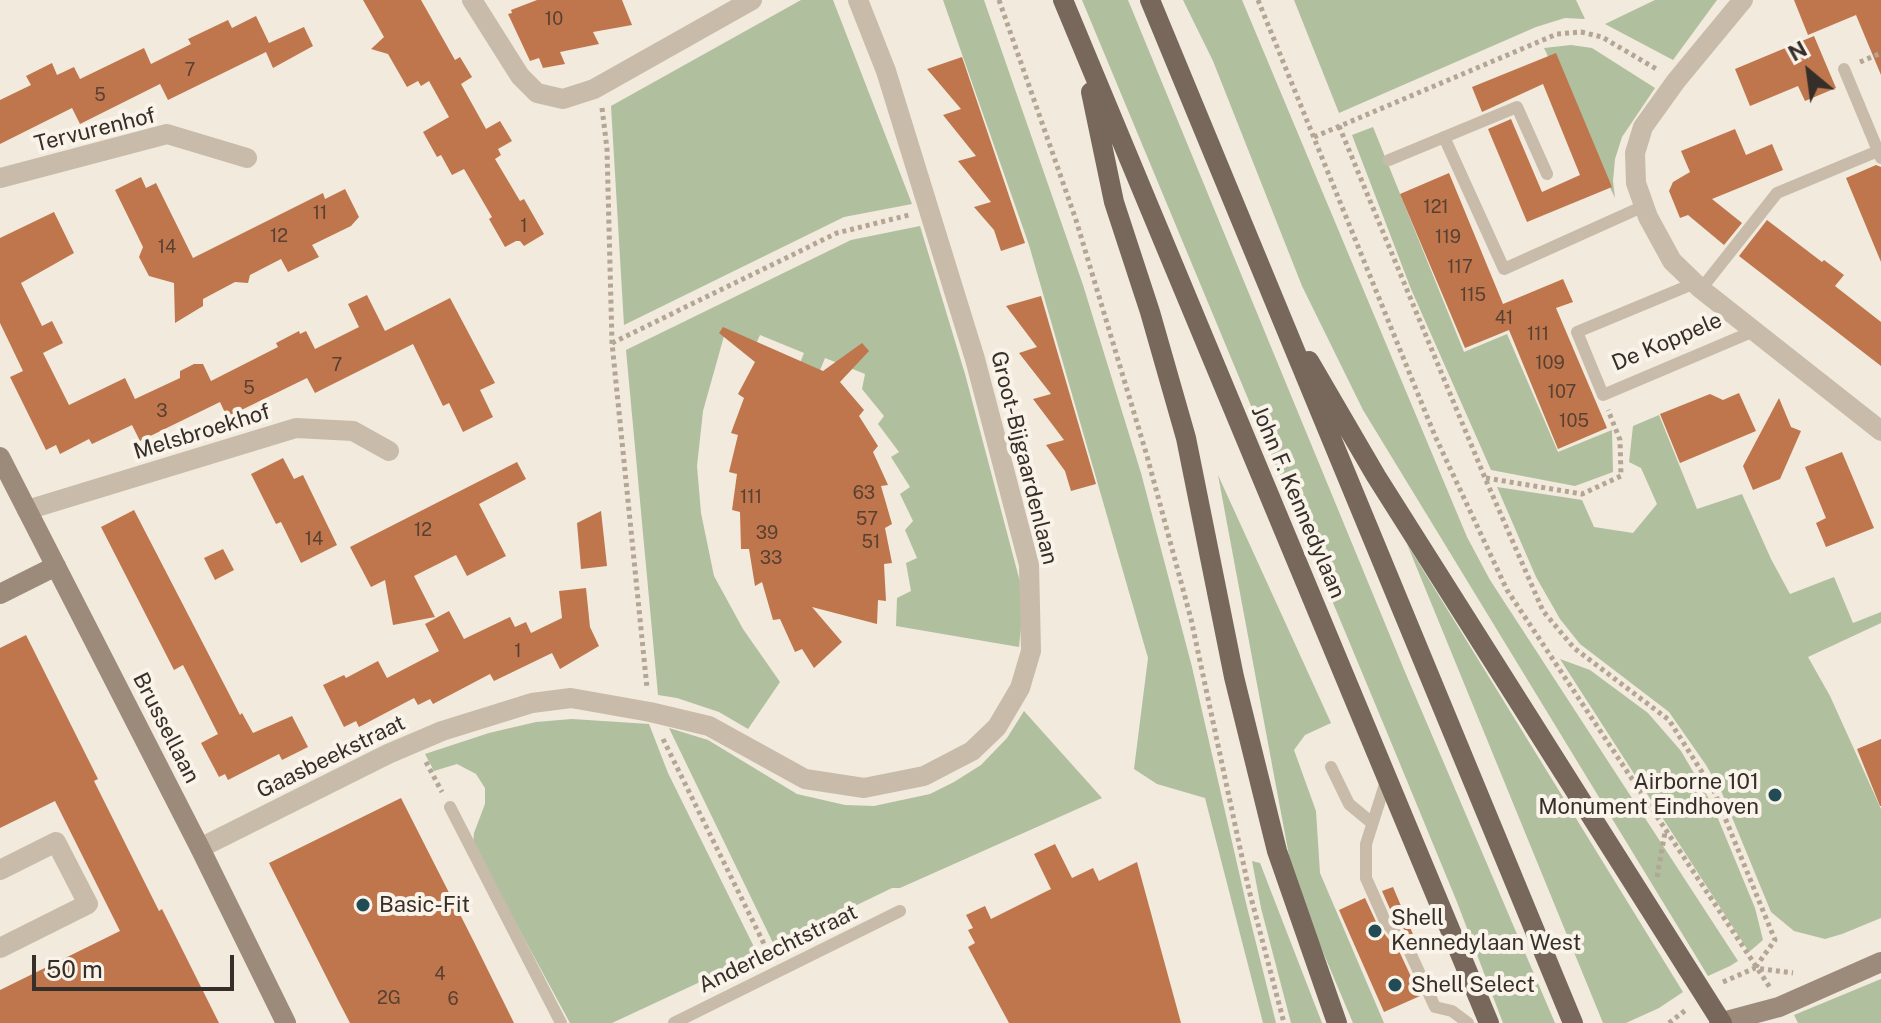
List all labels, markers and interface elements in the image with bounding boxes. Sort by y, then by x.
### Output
house number: 10 [545,8,563,30]
north arrow [1769,32,1849,112]
text: N [1784,35,1811,67]
house number: 7 [185,59,195,81]
house number: 5 [94,84,106,106]
street label: Tervurenhof [32,102,158,158]
house number: 121 [1423,196,1449,218]
house number: 11 [313,202,327,224]
house number: 1 [520,215,528,237]
house number: 12 [270,225,288,247]
house number: 119 [1435,226,1461,248]
house number: 14 [158,236,176,258]
house number: 117 [1447,256,1473,278]
house number: 115 [1460,284,1486,306]
house number: 41 [1495,307,1513,329]
street label: De Koppele [1608,307,1726,377]
house number: 111 [1527,323,1549,345]
street label: Groot-Bijgaardenlaan [985,349,1063,567]
house number: 109 [1535,352,1565,374]
house number: 7 [332,354,342,376]
house number: 5 [243,377,255,399]
house number: 107 [1548,381,1576,403]
street label: Melsbroekhof [130,399,274,465]
house number: 3 [156,400,168,422]
street label: John F. Kennedylaan [1245,402,1351,602]
house number: 105 [1559,410,1589,432]
house number: 63 [853,482,875,504]
house number: 111 [740,486,762,508]
house number: 57 [856,508,878,530]
house number: 12 [414,519,432,541]
house number: 39 [756,522,778,544]
house number: 14 [305,528,323,550]
house number: 51 [862,531,880,553]
house number: 33 [760,547,782,569]
house number: 1 [514,640,522,662]
street label: Brussellaan [127,668,205,788]
street label: Gaasbeekstraat [253,710,409,804]
place label: Airborne 101 Monument Eindhoven [1538,769,1759,820]
marker: Airborne 101 Monument Eindhoven [1766,786,1784,804]
place label: Basic-Fit [379,892,470,918]
marker: Basic-Fit [354,896,372,914]
street label: Anderlechtstraat [694,899,862,999]
place label: Shell Kennedylaan West [1391,905,1581,956]
marker: Shell Kennedylaan West [1366,922,1384,940]
scale bar [36,939,238,989]
text: 50 m [46,955,103,983]
house number: 4 [434,963,446,985]
place label: Shell Select [1411,972,1535,998]
marker: Shell Select [1386,976,1404,994]
house number: 2G [377,987,401,1009]
house number: 6 [447,988,459,1010]

